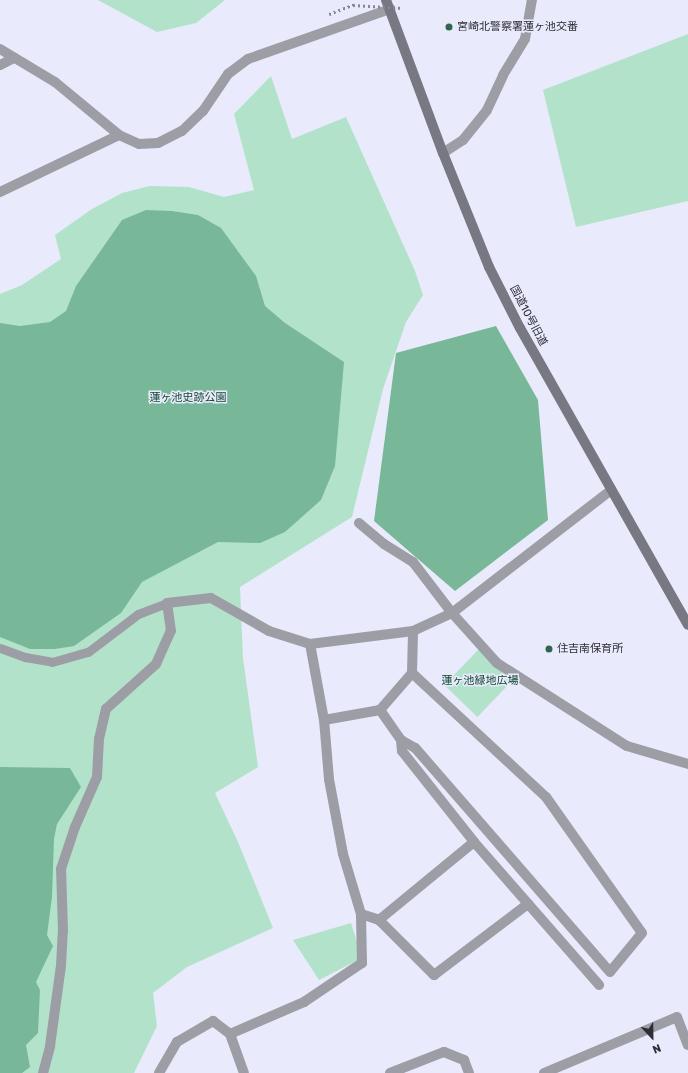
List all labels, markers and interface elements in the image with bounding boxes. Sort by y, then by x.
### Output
place label: 宮崎北警察署蓮ヶ池交番 [457,20,578,34]
marker: 宮崎北警察署蓮ヶ池交番 [444,22,454,32]
street label: 国道10号旧道 [507,283,549,349]
park label: 蓮ヶ池史跡公園 [150,391,226,405]
place label: 住吉南保育所 [557,642,623,656]
marker: 住吉南保育所 [544,644,554,654]
park label: 蓮ヶ池緑地広場 [442,674,518,688]
north arrow [632,1017,672,1057]
text: N [651,1041,663,1056]

